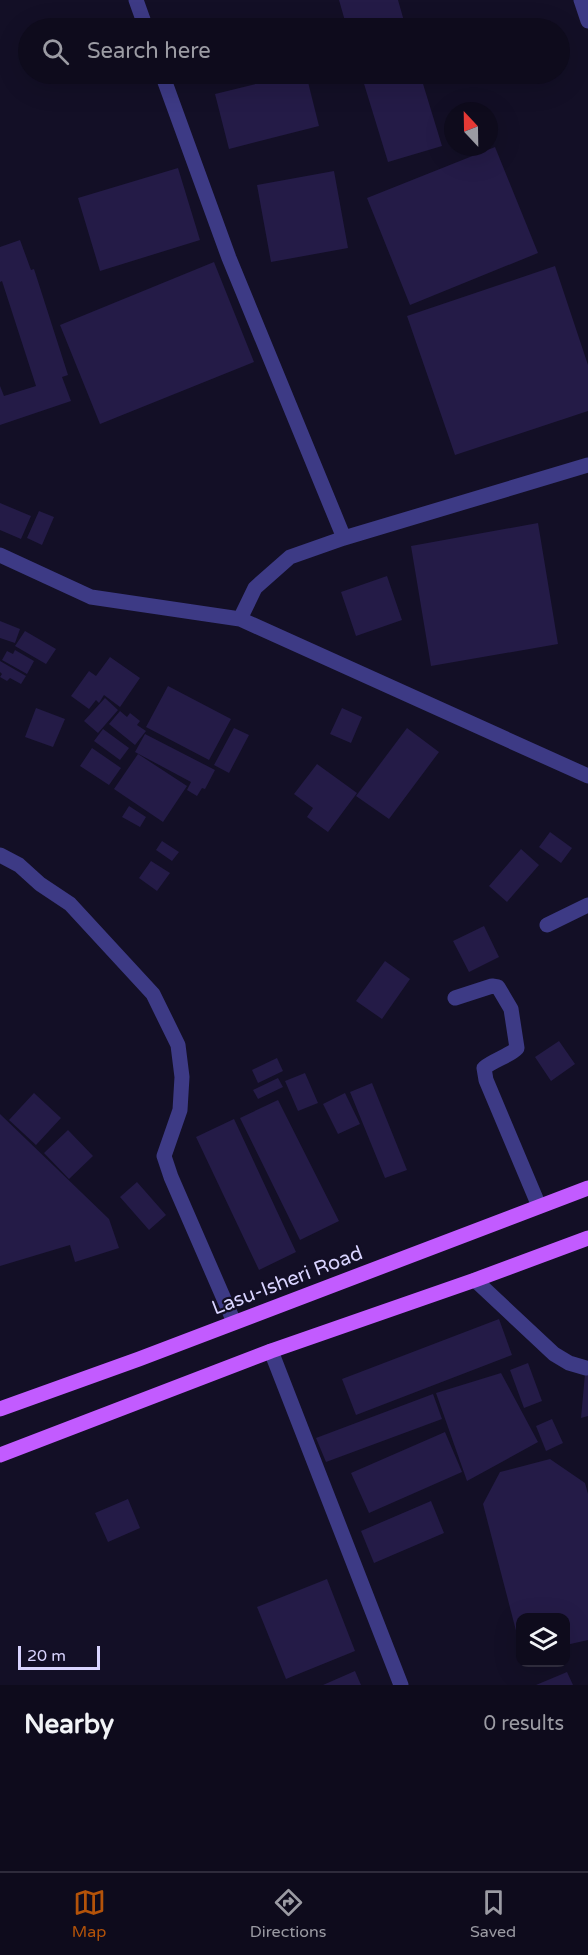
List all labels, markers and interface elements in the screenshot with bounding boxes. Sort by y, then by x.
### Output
search box [18,18,570,84]
icon: search [39,35,72,68]
text: Search here [87,38,211,64]
north arrow [444,102,498,156]
street label: Lasu-Isheri Road [209,1241,366,1321]
map controls [516,1613,570,1667]
button: layers [516,1613,570,1667]
scale bar [18,1643,100,1670]
text: 20 m [27,1646,66,1666]
text: Nearby [24,1709,114,1740]
text: 0 results [484,1712,564,1736]
tab: Map [72,1886,106,1942]
tab: Directions [250,1886,326,1942]
tab: Saved [470,1886,516,1942]

